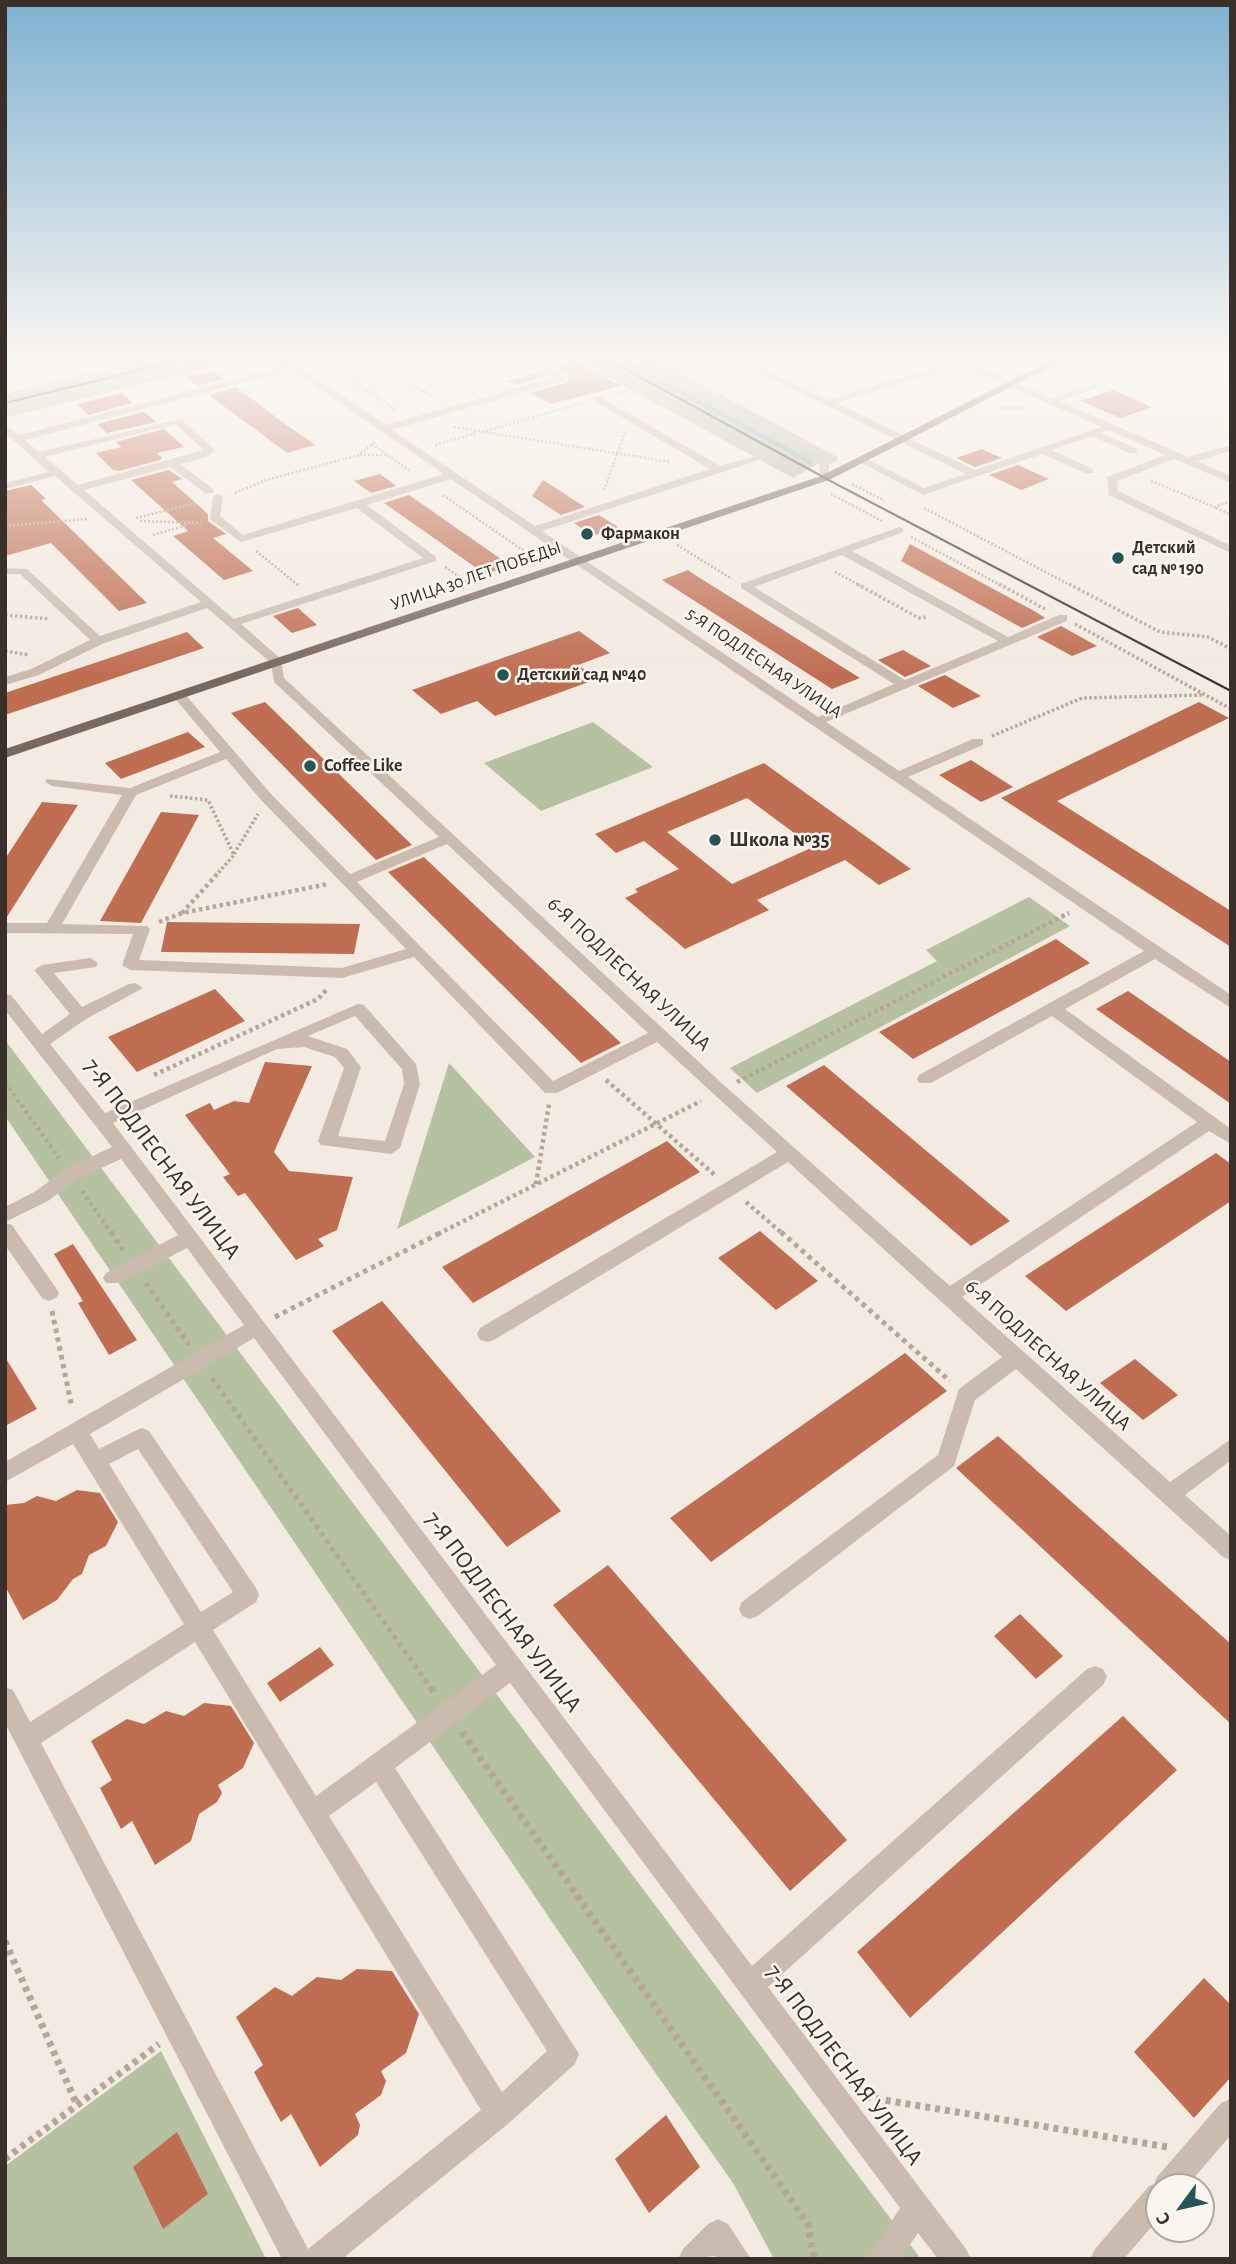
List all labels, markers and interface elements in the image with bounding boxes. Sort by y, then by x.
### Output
place label: Фармакон [601,523,680,545]
marker: Фармакон [579,526,595,542]
street label: УЛИЦА 30 ЛЕТ ПОБЕДЫ [388,537,564,615]
place label: Детский сад № 190 [1132,537,1204,580]
marker: Детский сад № 190 [1110,550,1126,566]
street label: 5-Я ПОДЛЕСНАЯ УЛИЦА [682,603,846,723]
place label: Детский сад №40 [517,664,646,686]
marker: Детский сад №40 [495,667,511,683]
place label: Coffee Like [324,755,402,777]
marker: Coffee Like [302,758,318,774]
place label: Школа №35 [729,827,830,853]
marker: Школа №35 [707,832,723,848]
street label: 6-Я ПОДЛЕСНАЯ УЛИЦА [542,892,716,1056]
street label: 7-Я ПОДЛЕСНАЯ УЛИЦА [77,1053,247,1265]
street label: 6-Я ПОДЛЕСНАЯ УЛИЦА [960,1274,1136,1436]
street label: 7-Я ПОДЛЕСНАЯ УЛИЦА [418,1506,588,1718]
street label: 7-Я ПОДЛЕСНАЯ УЛИЦА [759,1959,929,2171]
north arrow [1145,2173,1215,2243]
text: С [1153,2209,1174,2228]

